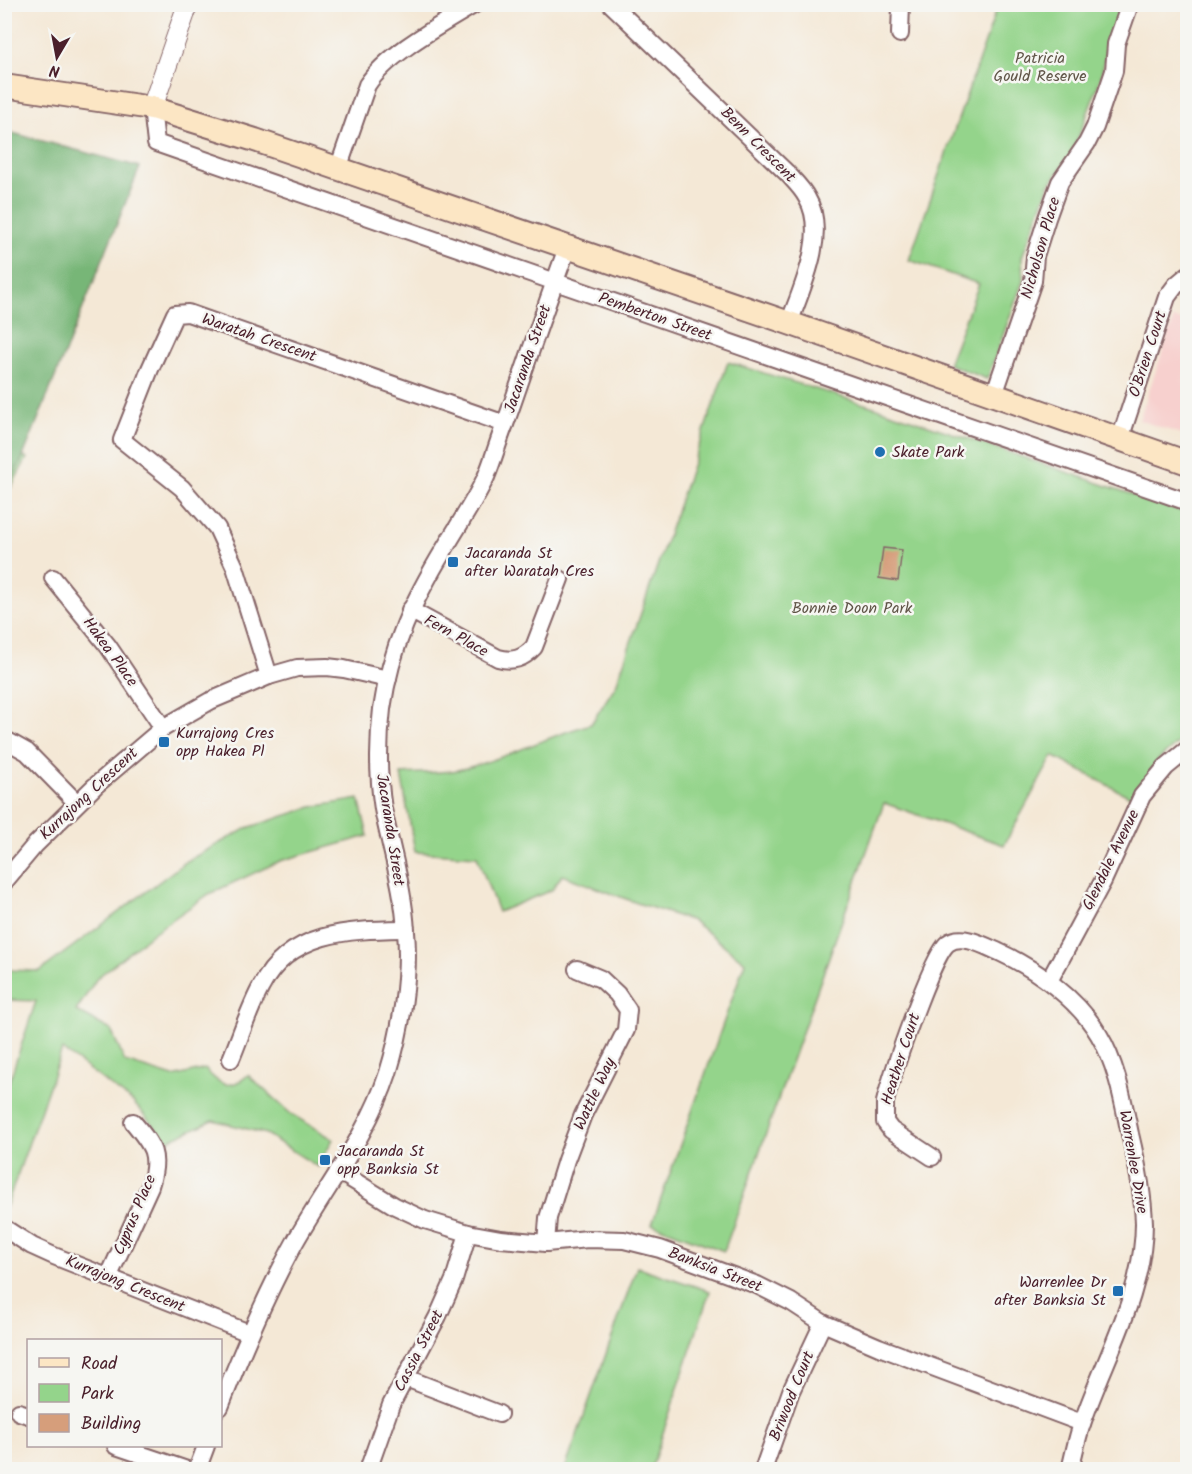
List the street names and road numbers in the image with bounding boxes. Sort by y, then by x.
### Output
street label: Benn Crescent [714,101,802,189]
street label: Nicholson Place [1015,194,1067,302]
street label: Pemberton Street [595,286,716,348]
street label: Jacaranda Street [498,301,559,417]
street label: Waratah Crescent [198,307,320,370]
street label: O'Brien Court [1122,307,1174,400]
street label: Fern Place [419,608,493,664]
street label: Hakea Place [76,612,144,692]
street label: Kurrajong Crescent [34,741,145,846]
street label: Jacaranda Street [369,772,411,889]
street label: Glendale Avenue [1076,805,1146,915]
street label: Heather Court [874,1009,928,1108]
street label: Wattle Way [567,1053,623,1134]
street label: Warrenlee Drive [1112,1108,1154,1216]
street label: Cyprus Place [107,1171,163,1259]
street label: Banksia Street [664,1241,766,1300]
street label: Kurrajong Crescent [61,1249,189,1320]
street label: Cassia Street [388,1305,451,1396]
street label: Briwood Court [763,1347,822,1445]

